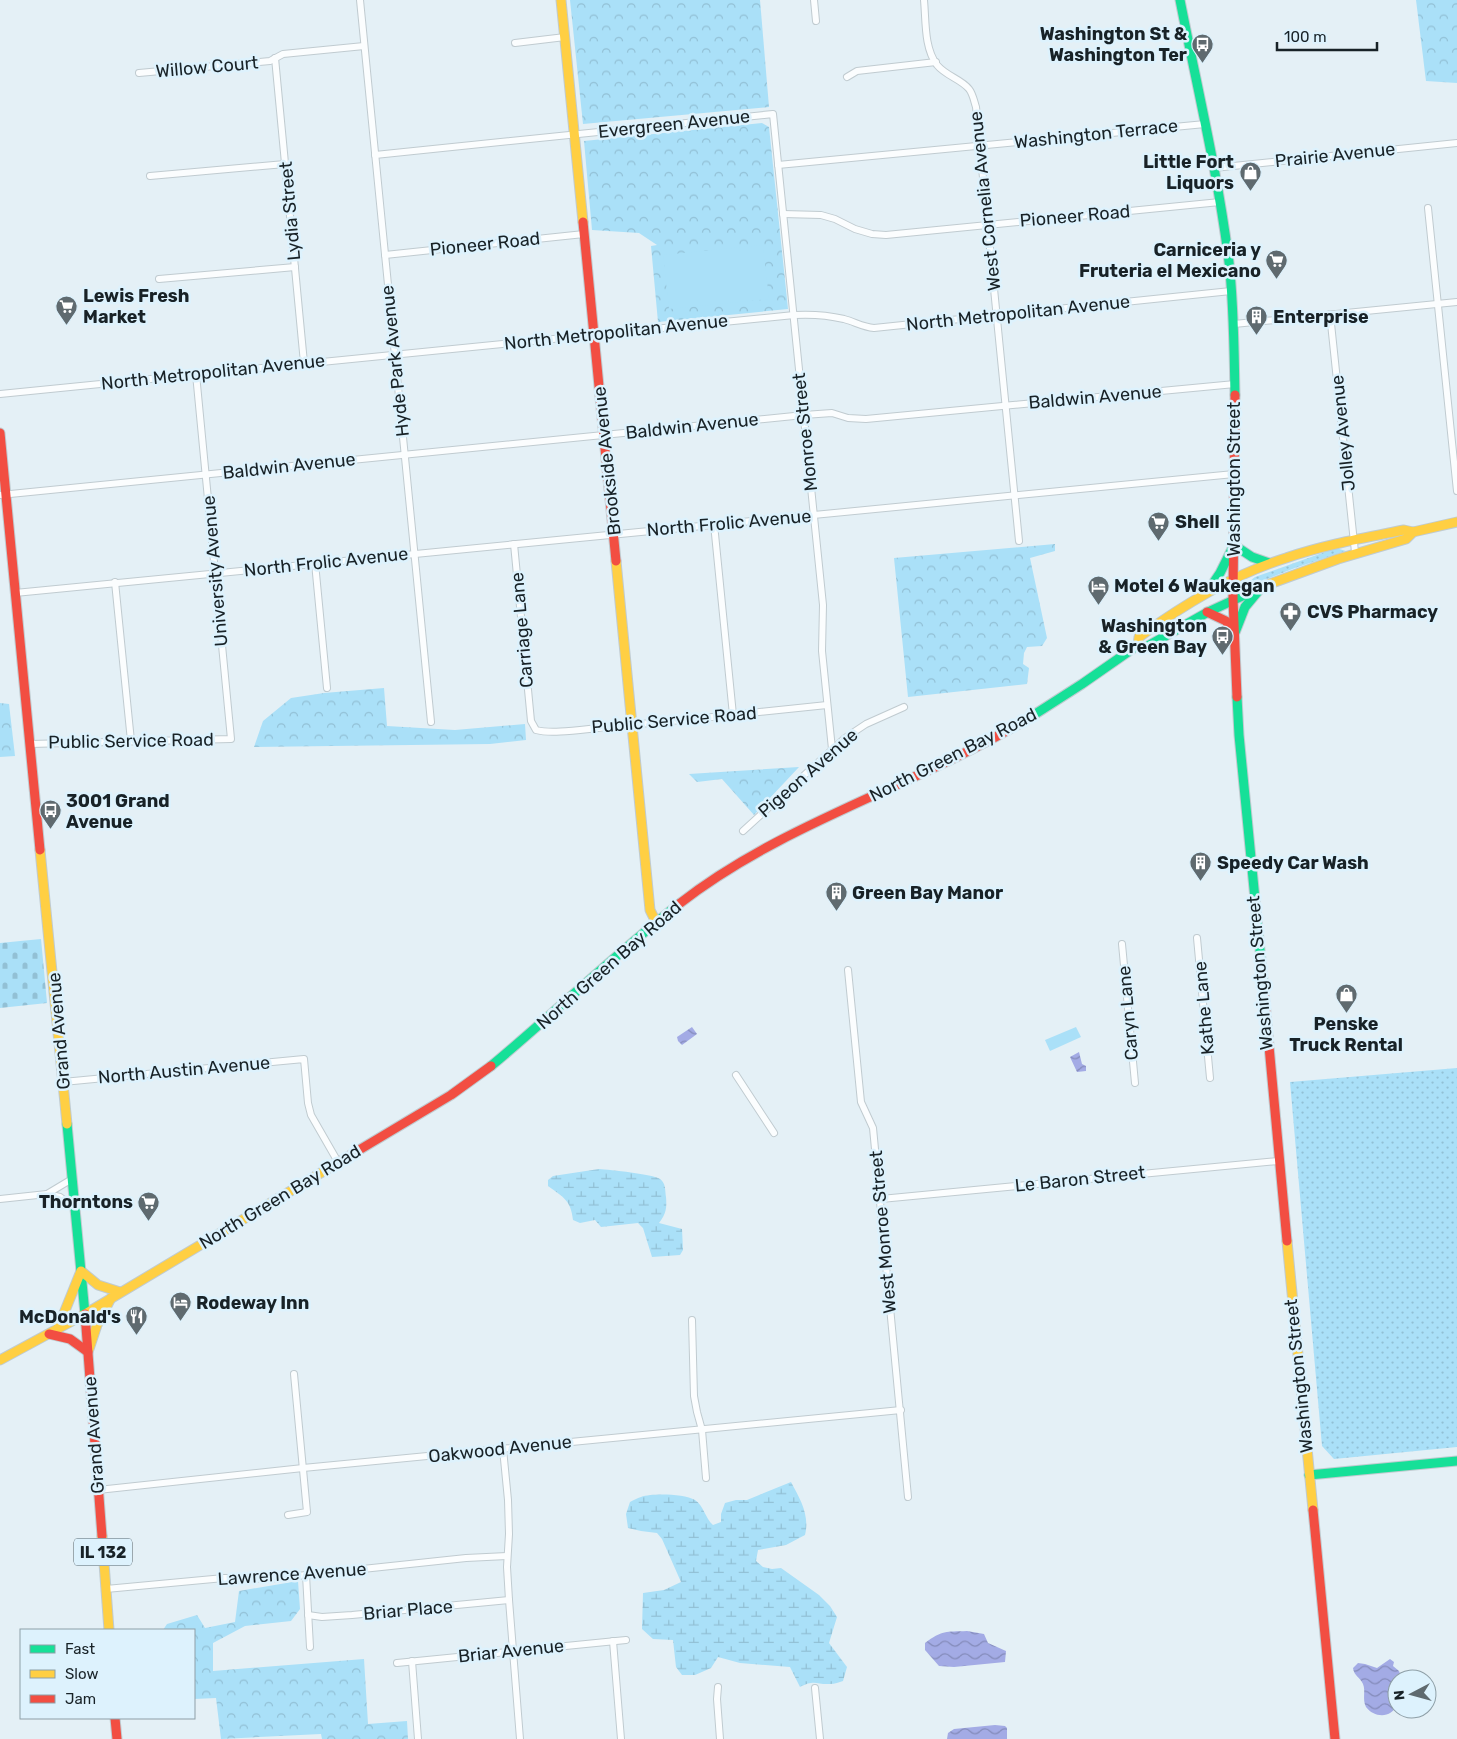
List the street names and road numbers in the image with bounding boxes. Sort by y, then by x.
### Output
street label: Willow Court [155,52,259,82]
street label: Evergreen Avenue [597,105,751,143]
street label: West Cornelia Avenue [965,110,1005,292]
street label: Washington Terrace [1013,114,1179,154]
street label: Prairie Avenue [1274,138,1396,172]
street label: Lydia Street [275,160,305,262]
street label: Pioneer Road [1019,200,1131,232]
street label: Pioneer Road [429,227,541,261]
street label: Hyde Park Avenue [376,284,414,438]
street label: North Metropolitan Avenue [905,290,1131,336]
street label: North Metropolitan Avenue [503,309,729,355]
street label: North Metropolitan Avenue [100,349,326,395]
street label: Monroe Street [788,372,822,492]
street label: Jolley Avenue [1326,374,1360,492]
street label: Baldwin Avenue [1027,380,1163,414]
street label: Brookside Avenue [588,385,626,537]
street label: Washington Street [1223,402,1245,556]
street label: Baldwin Avenue [624,408,760,444]
street label: Baldwin Avenue [221,448,357,484]
street label: University Avenue [197,495,233,647]
street label: North Frolic Avenue [646,505,812,541]
street label: North Frolic Avenue [243,542,409,582]
street label: Carriage Lane [506,571,538,689]
street label: Public Service Road [590,702,758,738]
street label: North Green Bay Road [866,703,1040,807]
street label: Pigeon Avenue [754,724,862,822]
street label: Public Service Road [48,729,214,753]
street label: Washington Street [1242,895,1278,1051]
street label: North Green Bay Road [532,896,686,1034]
street label: Kathe Lane [1189,960,1219,1056]
street label: Caryn Lane [1113,965,1143,1061]
street label: Grand Avenue [43,972,75,1090]
street label: North Austin Avenue [97,1052,271,1088]
street label: North Green Bay Road [195,1140,365,1254]
street label: West Monroe Street [865,1149,901,1315]
street label: Le Baron Street [1014,1161,1146,1197]
street label: Washington Street [1280,1298,1318,1454]
street label: Grand Avenue [79,1376,109,1494]
street label: Oakwood Avenue [427,1431,573,1467]
road number: IL 132 [74,1538,132,1565]
street label: Lawrence Avenue [217,1558,367,1590]
street label: Briar Place [362,1595,454,1625]
street label: Briar Avenue [457,1634,565,1668]

